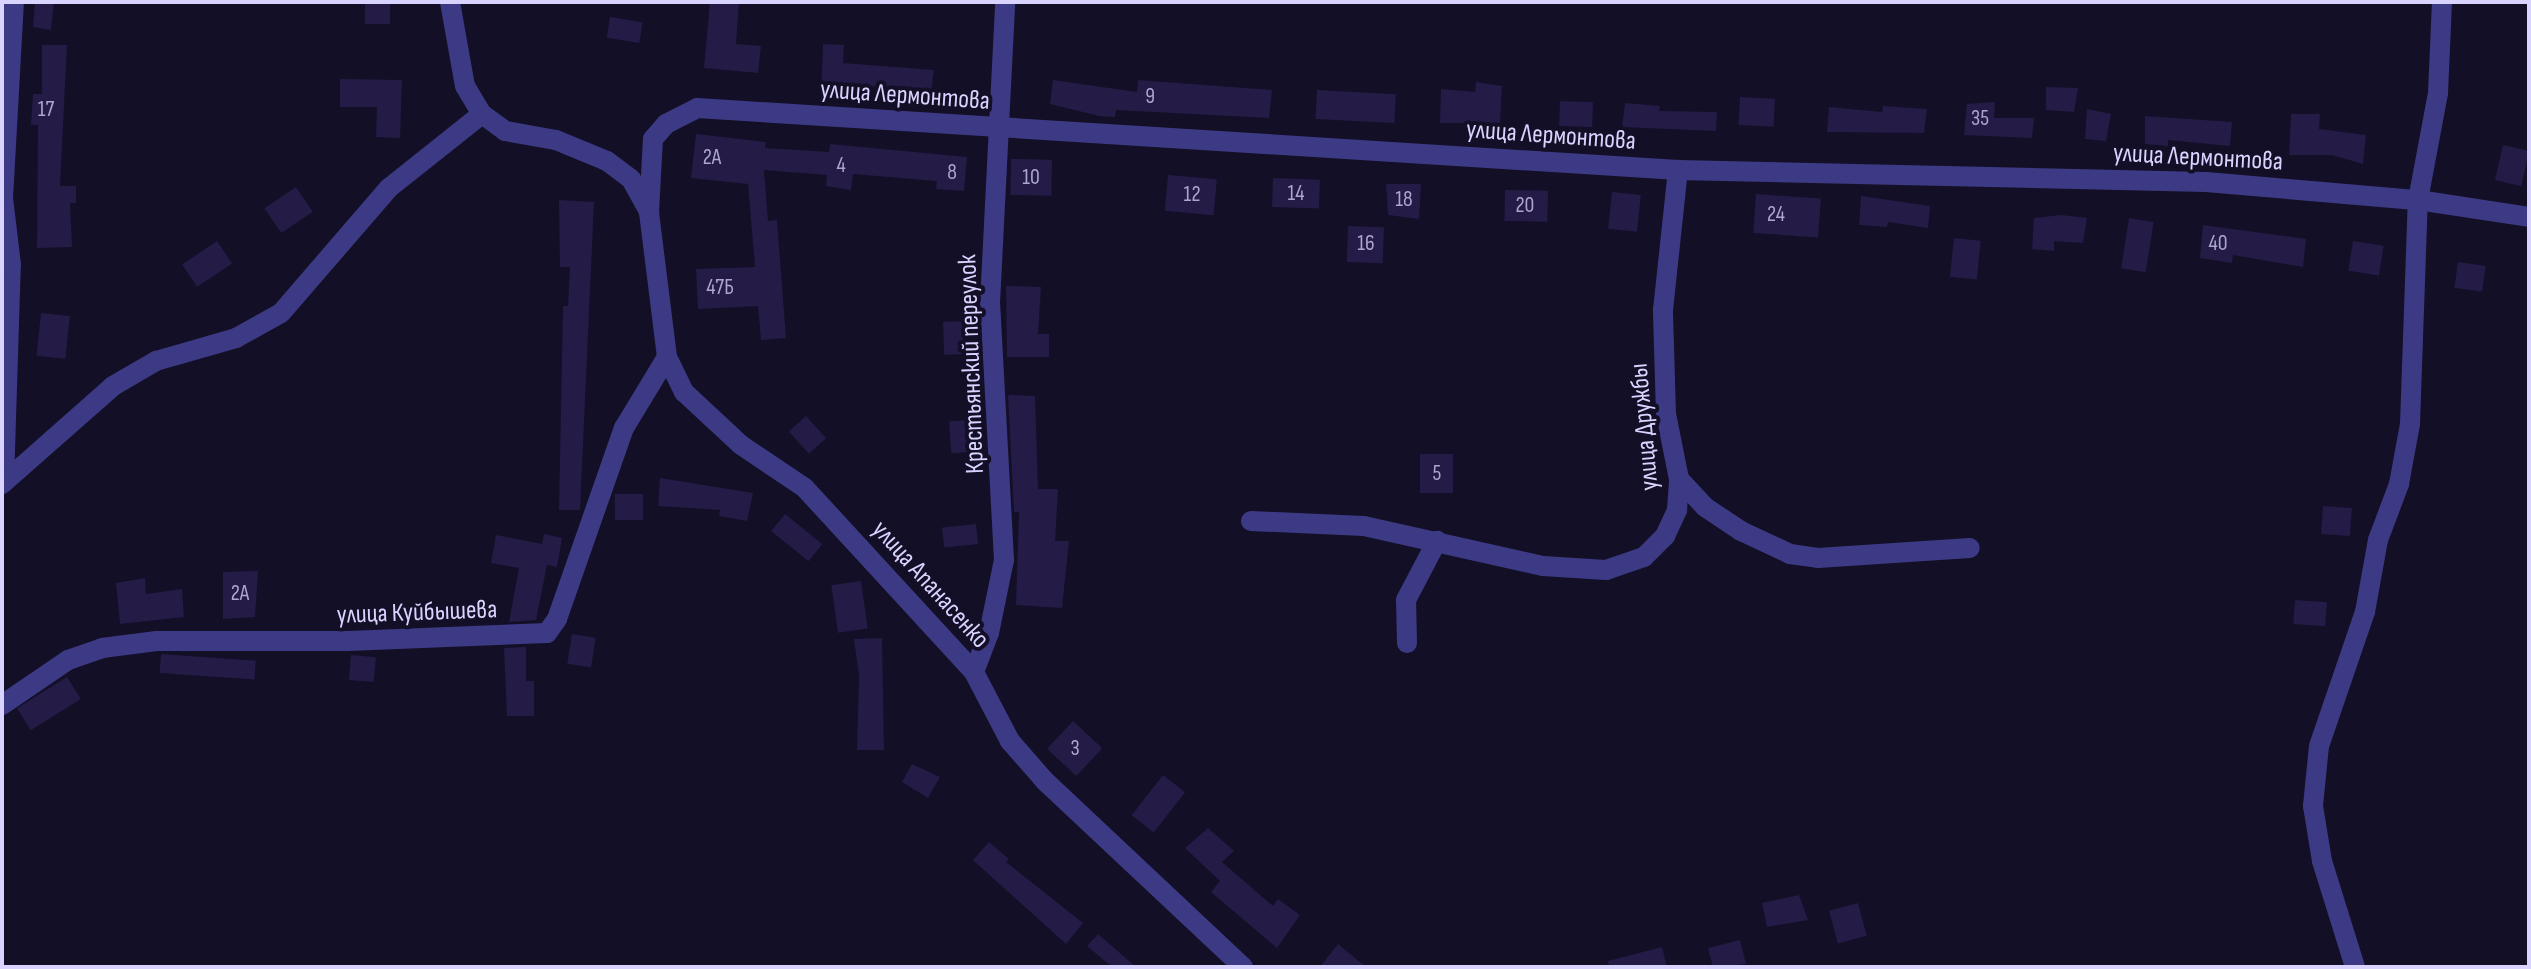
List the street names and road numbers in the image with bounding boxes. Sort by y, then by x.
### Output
street label: улица Лермонтова [819,75,991,117]
street label: улица Лермонтова [1465,115,1637,157]
street label: улица Лермонтова [2112,138,2284,178]
street label: Крестьянский переулок [953,254,991,474]
street label: улица Дружбы [1624,362,1666,492]
street label: улица Апанасенко [865,515,995,655]
street label: улица Куйбышева [336,595,498,631]

